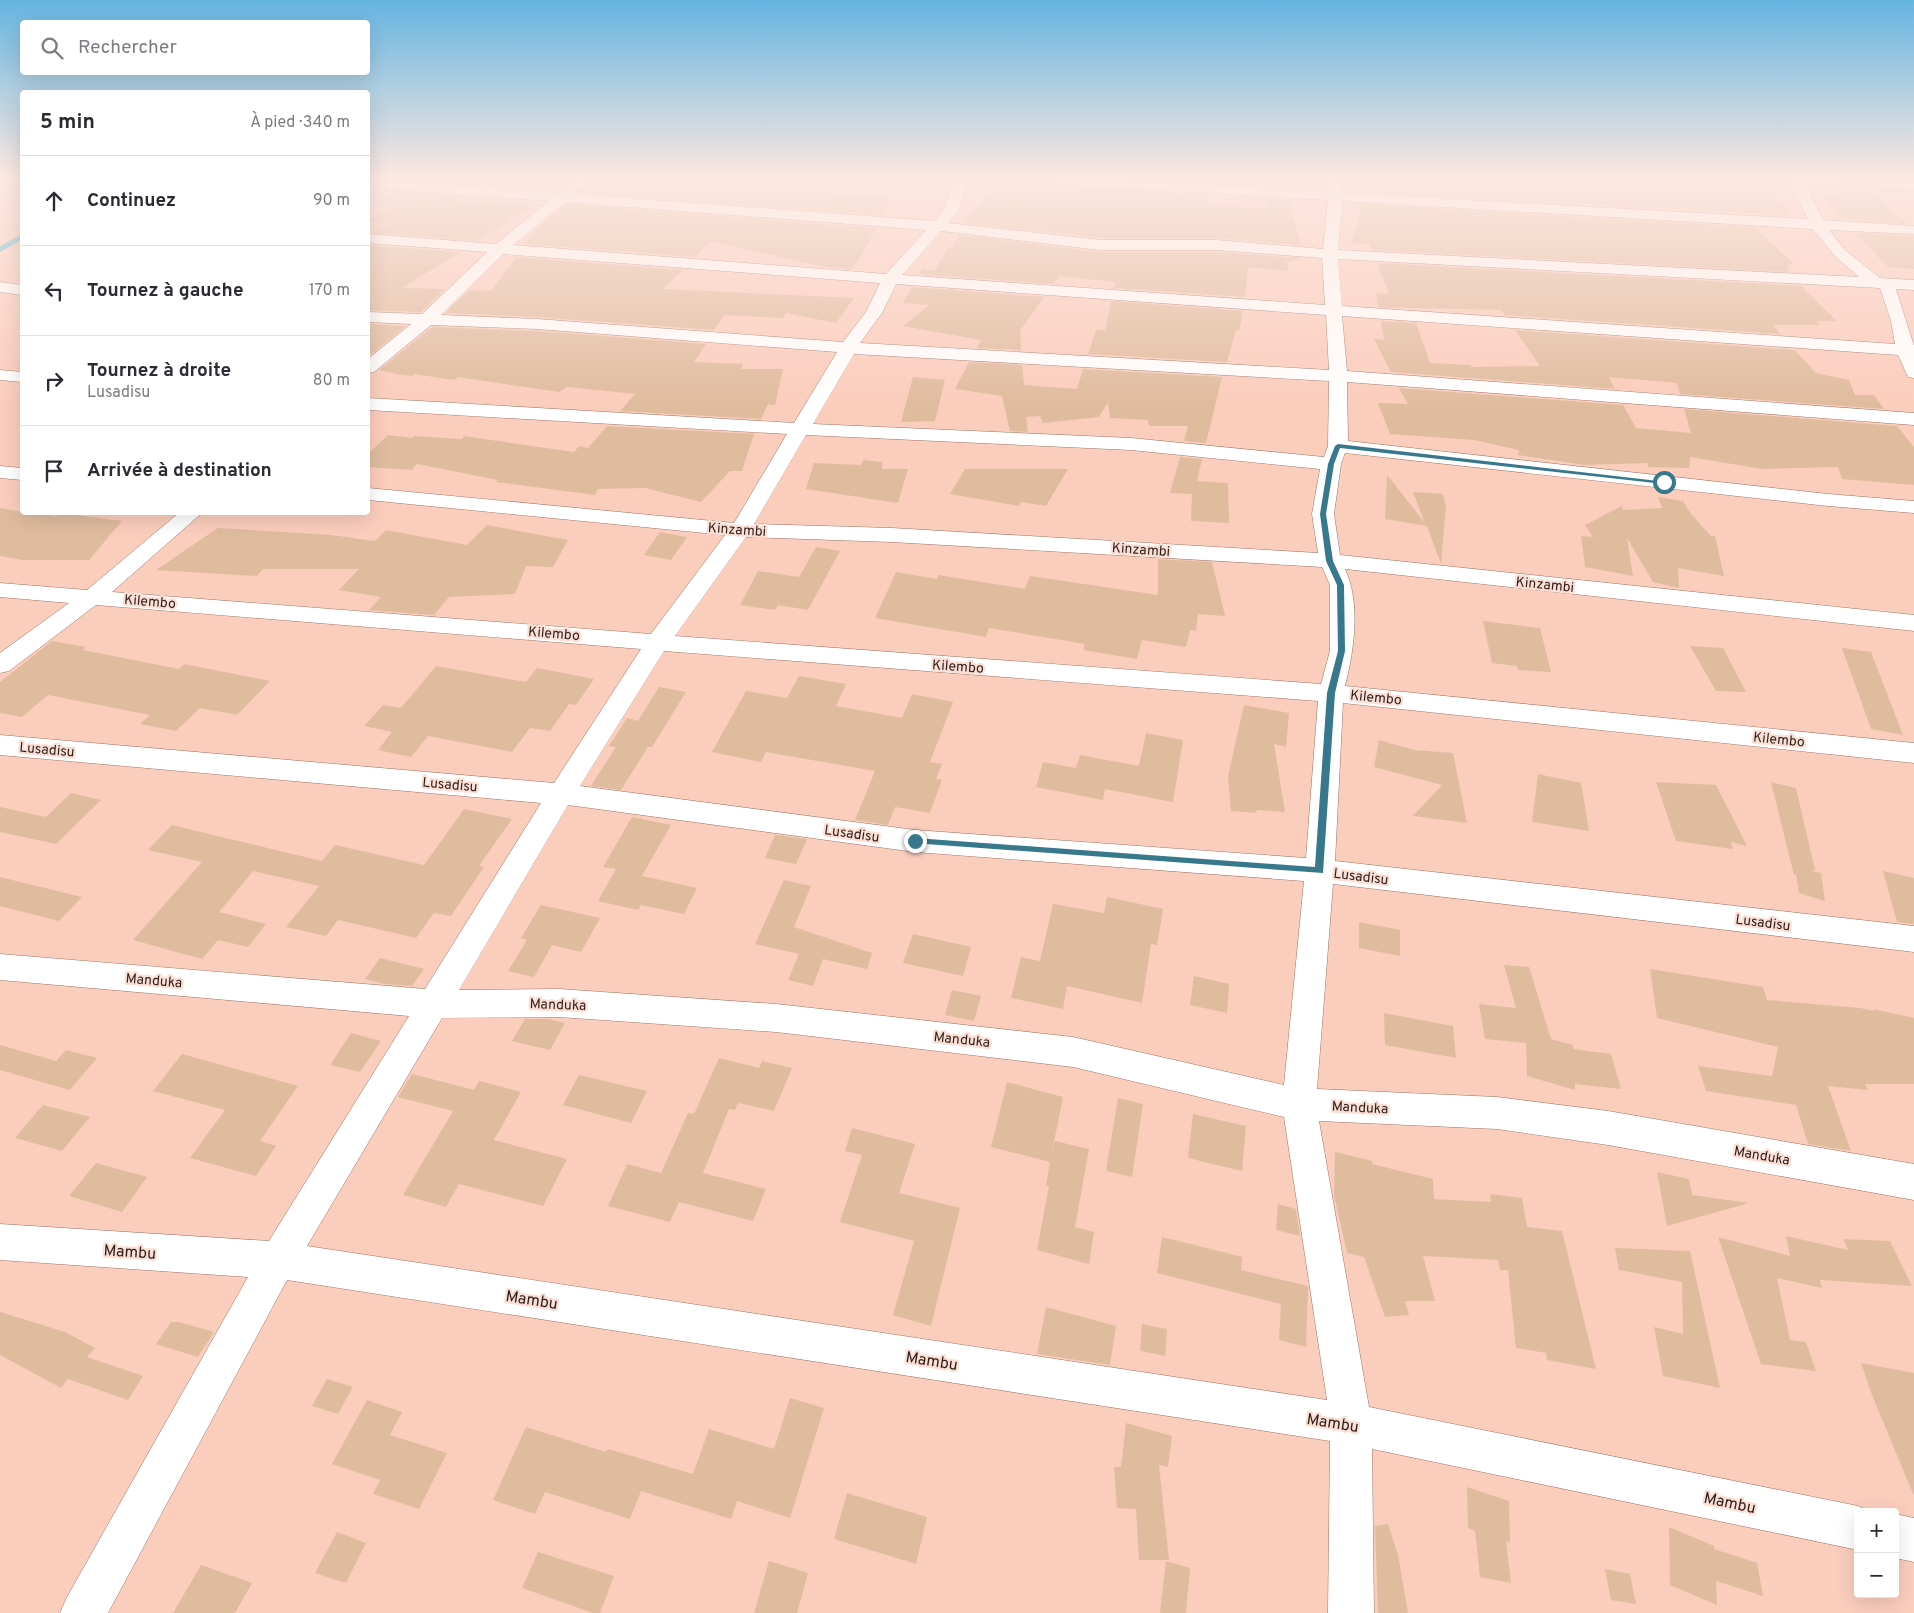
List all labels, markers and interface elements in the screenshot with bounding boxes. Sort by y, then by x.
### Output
search box [20,20,370,75]
icon: search [38,34,66,62]
text: Rechercher [78,36,177,60]
text: 5 min [40,109,95,136]
text: À pied · 340 m [250,113,350,133]
icon: ahead [40,187,68,215]
text: Continuez [87,189,176,213]
text: 90 m [313,191,350,211]
icon: left [40,277,68,305]
text: Tournez à gauche [87,279,244,303]
text: 170 m [309,281,350,301]
text: Tournez à droite [87,359,231,383]
icon: right [40,367,68,395]
text: 80 m [313,371,350,391]
text: Lusadisu [87,383,150,403]
icon: arrive [40,457,68,485]
text: Arrivée à destination [87,459,272,483]
route start [1653,471,1676,494]
street label: Kinzambi [707,520,767,541]
street label: Kinzambi [1111,540,1171,561]
street label: Kinzambi [1515,574,1575,597]
street label: Kilembo [123,592,177,613]
street label: Kilembo [527,624,581,645]
street label: Kilembo [931,657,985,678]
street label: Kilembo [1349,687,1403,710]
street label: Kilembo [1752,729,1806,752]
street label: Lusadisu [19,740,75,761]
street label: Lusadisu [422,775,478,796]
street label: Lusadisu [823,822,880,847]
route end [904,830,927,853]
street label: Lusadisu [1332,866,1389,889]
street label: Lusadisu [1734,912,1791,935]
street label: Manduka [125,971,183,992]
street label: Manduka [529,996,587,1015]
street label: Manduka [933,1029,991,1052]
street label: Manduka [1331,1099,1389,1118]
street label: Manduka [1732,1143,1791,1170]
street label: Mambu [103,1241,157,1265]
street label: Mambu [504,1287,559,1315]
street label: Mambu [904,1348,959,1376]
street label: Mambu [1305,1410,1360,1438]
street label: Mambu [1702,1489,1757,1519]
map controls [1854,1508,1899,1598]
button: + [1854,1508,1899,1553]
button: − [1854,1553,1899,1598]

